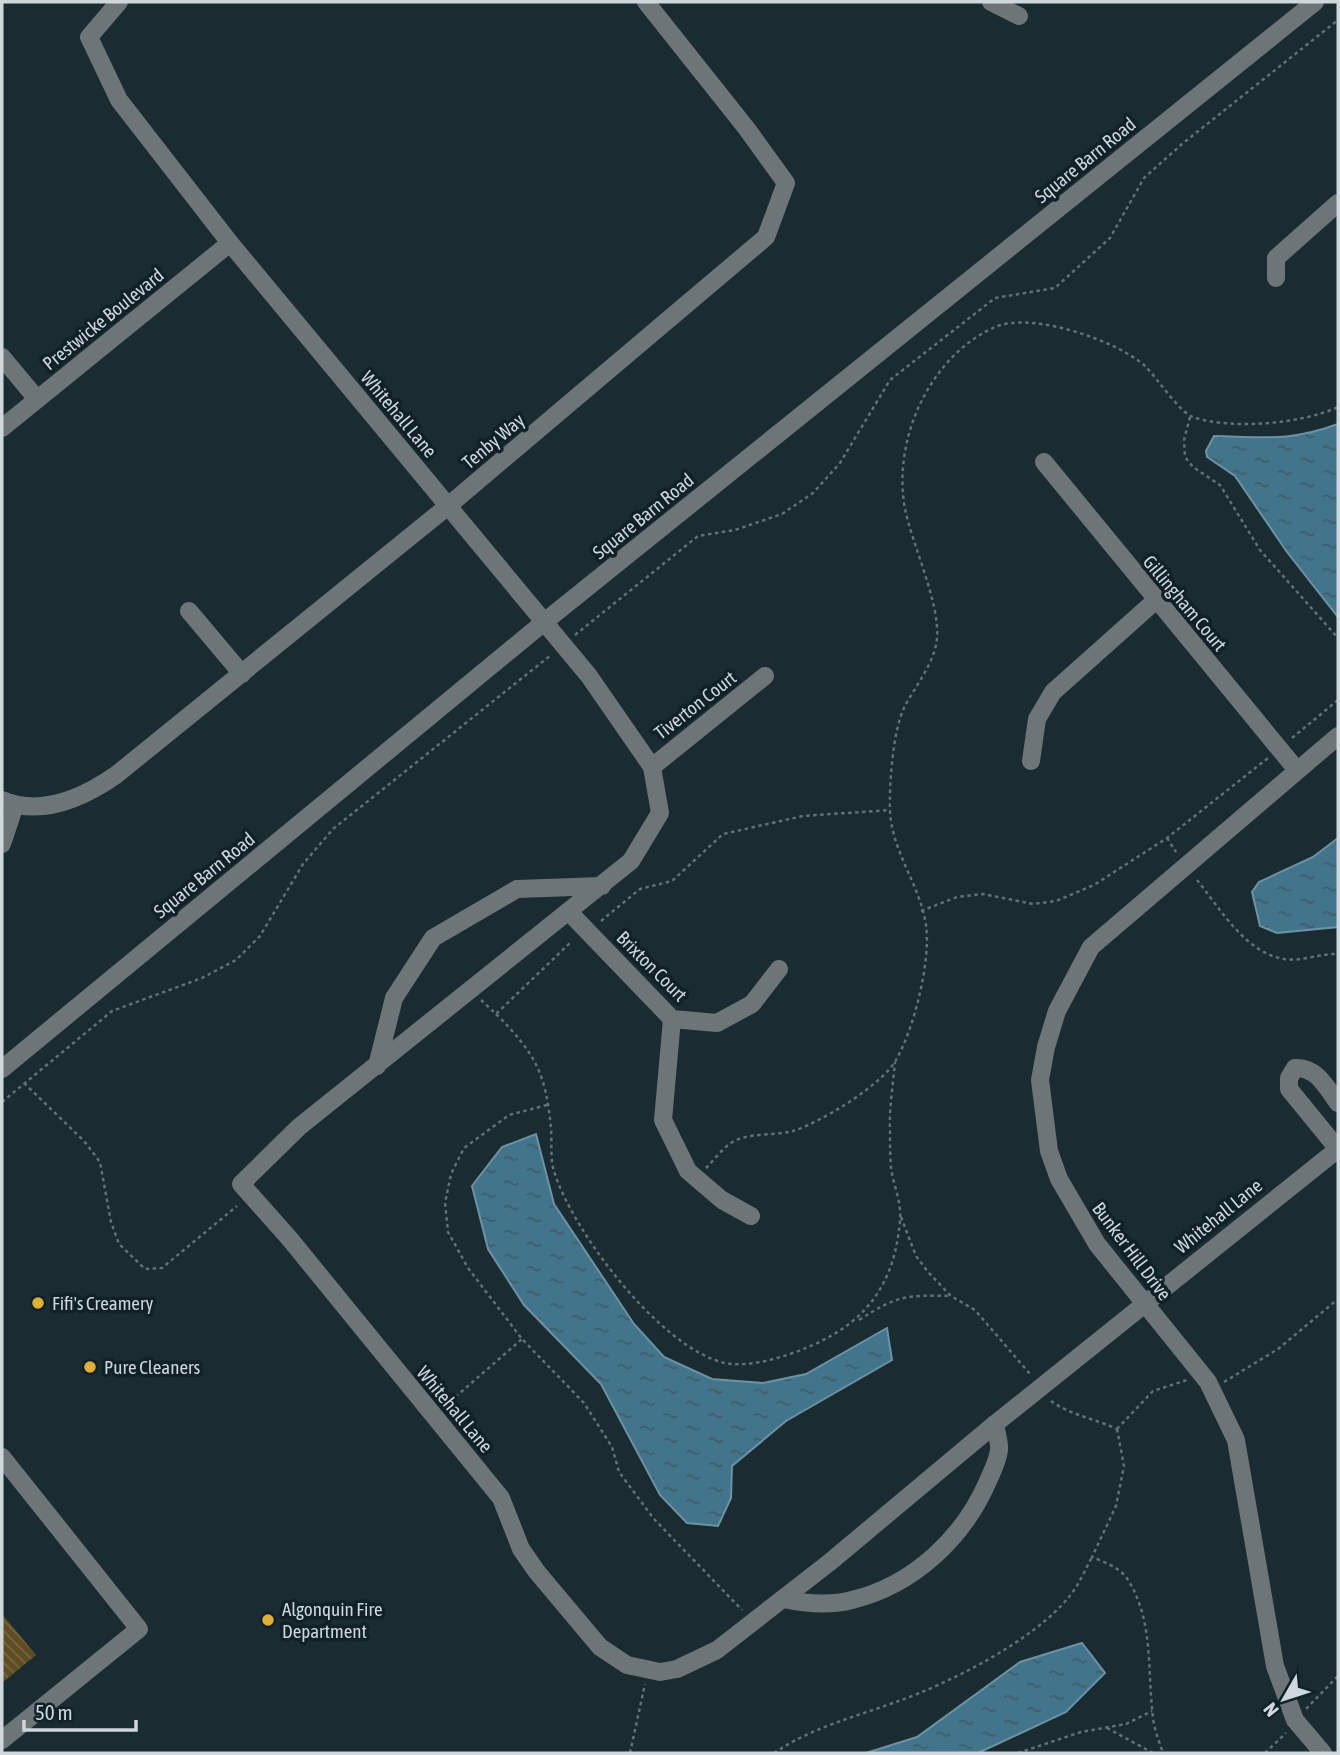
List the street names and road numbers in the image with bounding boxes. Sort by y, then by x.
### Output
street label: Square Barn Road [1030,113,1140,207]
street label: Prestwicke Boulevard [38,264,168,374]
street label: Whitehall Lane [356,366,442,462]
street label: Tenby Way [458,409,529,473]
street label: Square Barn Road [588,469,698,563]
street label: Gillingham Court [1139,551,1231,655]
street label: Tiverton Court [650,666,740,744]
street label: Square Barn Road [149,828,259,922]
street label: Brixton Court [612,926,692,1006]
street label: Whitehall Lane [1170,1174,1266,1258]
street label: Bunker Hill Drive [1088,1198,1176,1304]
street label: Whitehall Lane [412,1361,498,1457]

